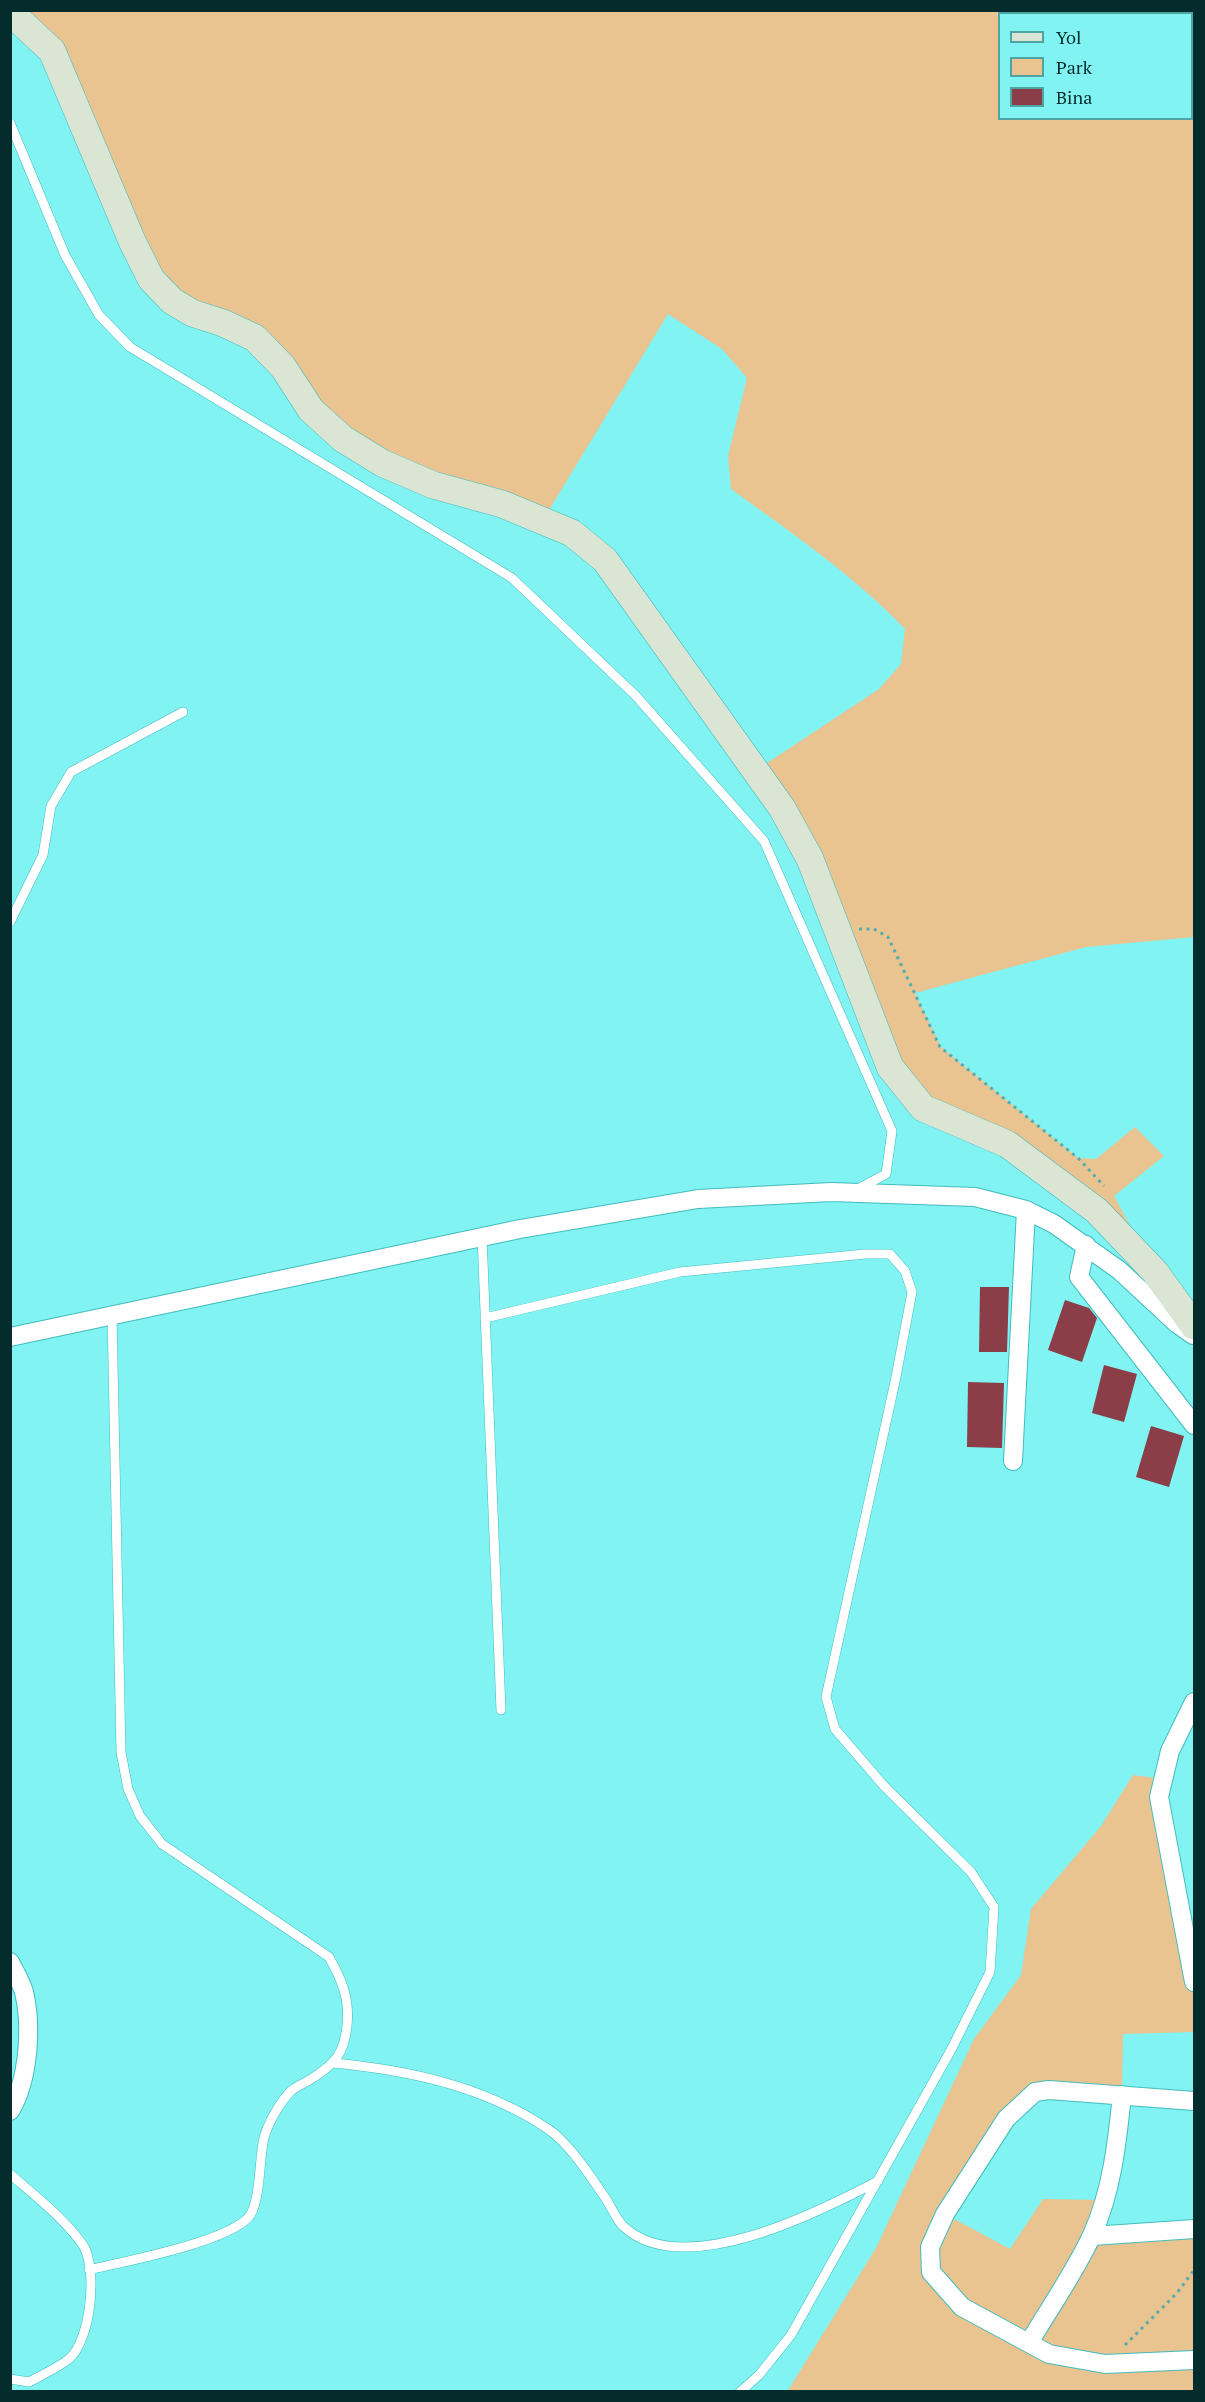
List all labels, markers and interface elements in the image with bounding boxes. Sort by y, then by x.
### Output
legend [998,12,1193,120]
text: Yol [1056,25,1081,49]
text: Park [1056,55,1092,79]
text: Bina [1056,85,1092,109]

